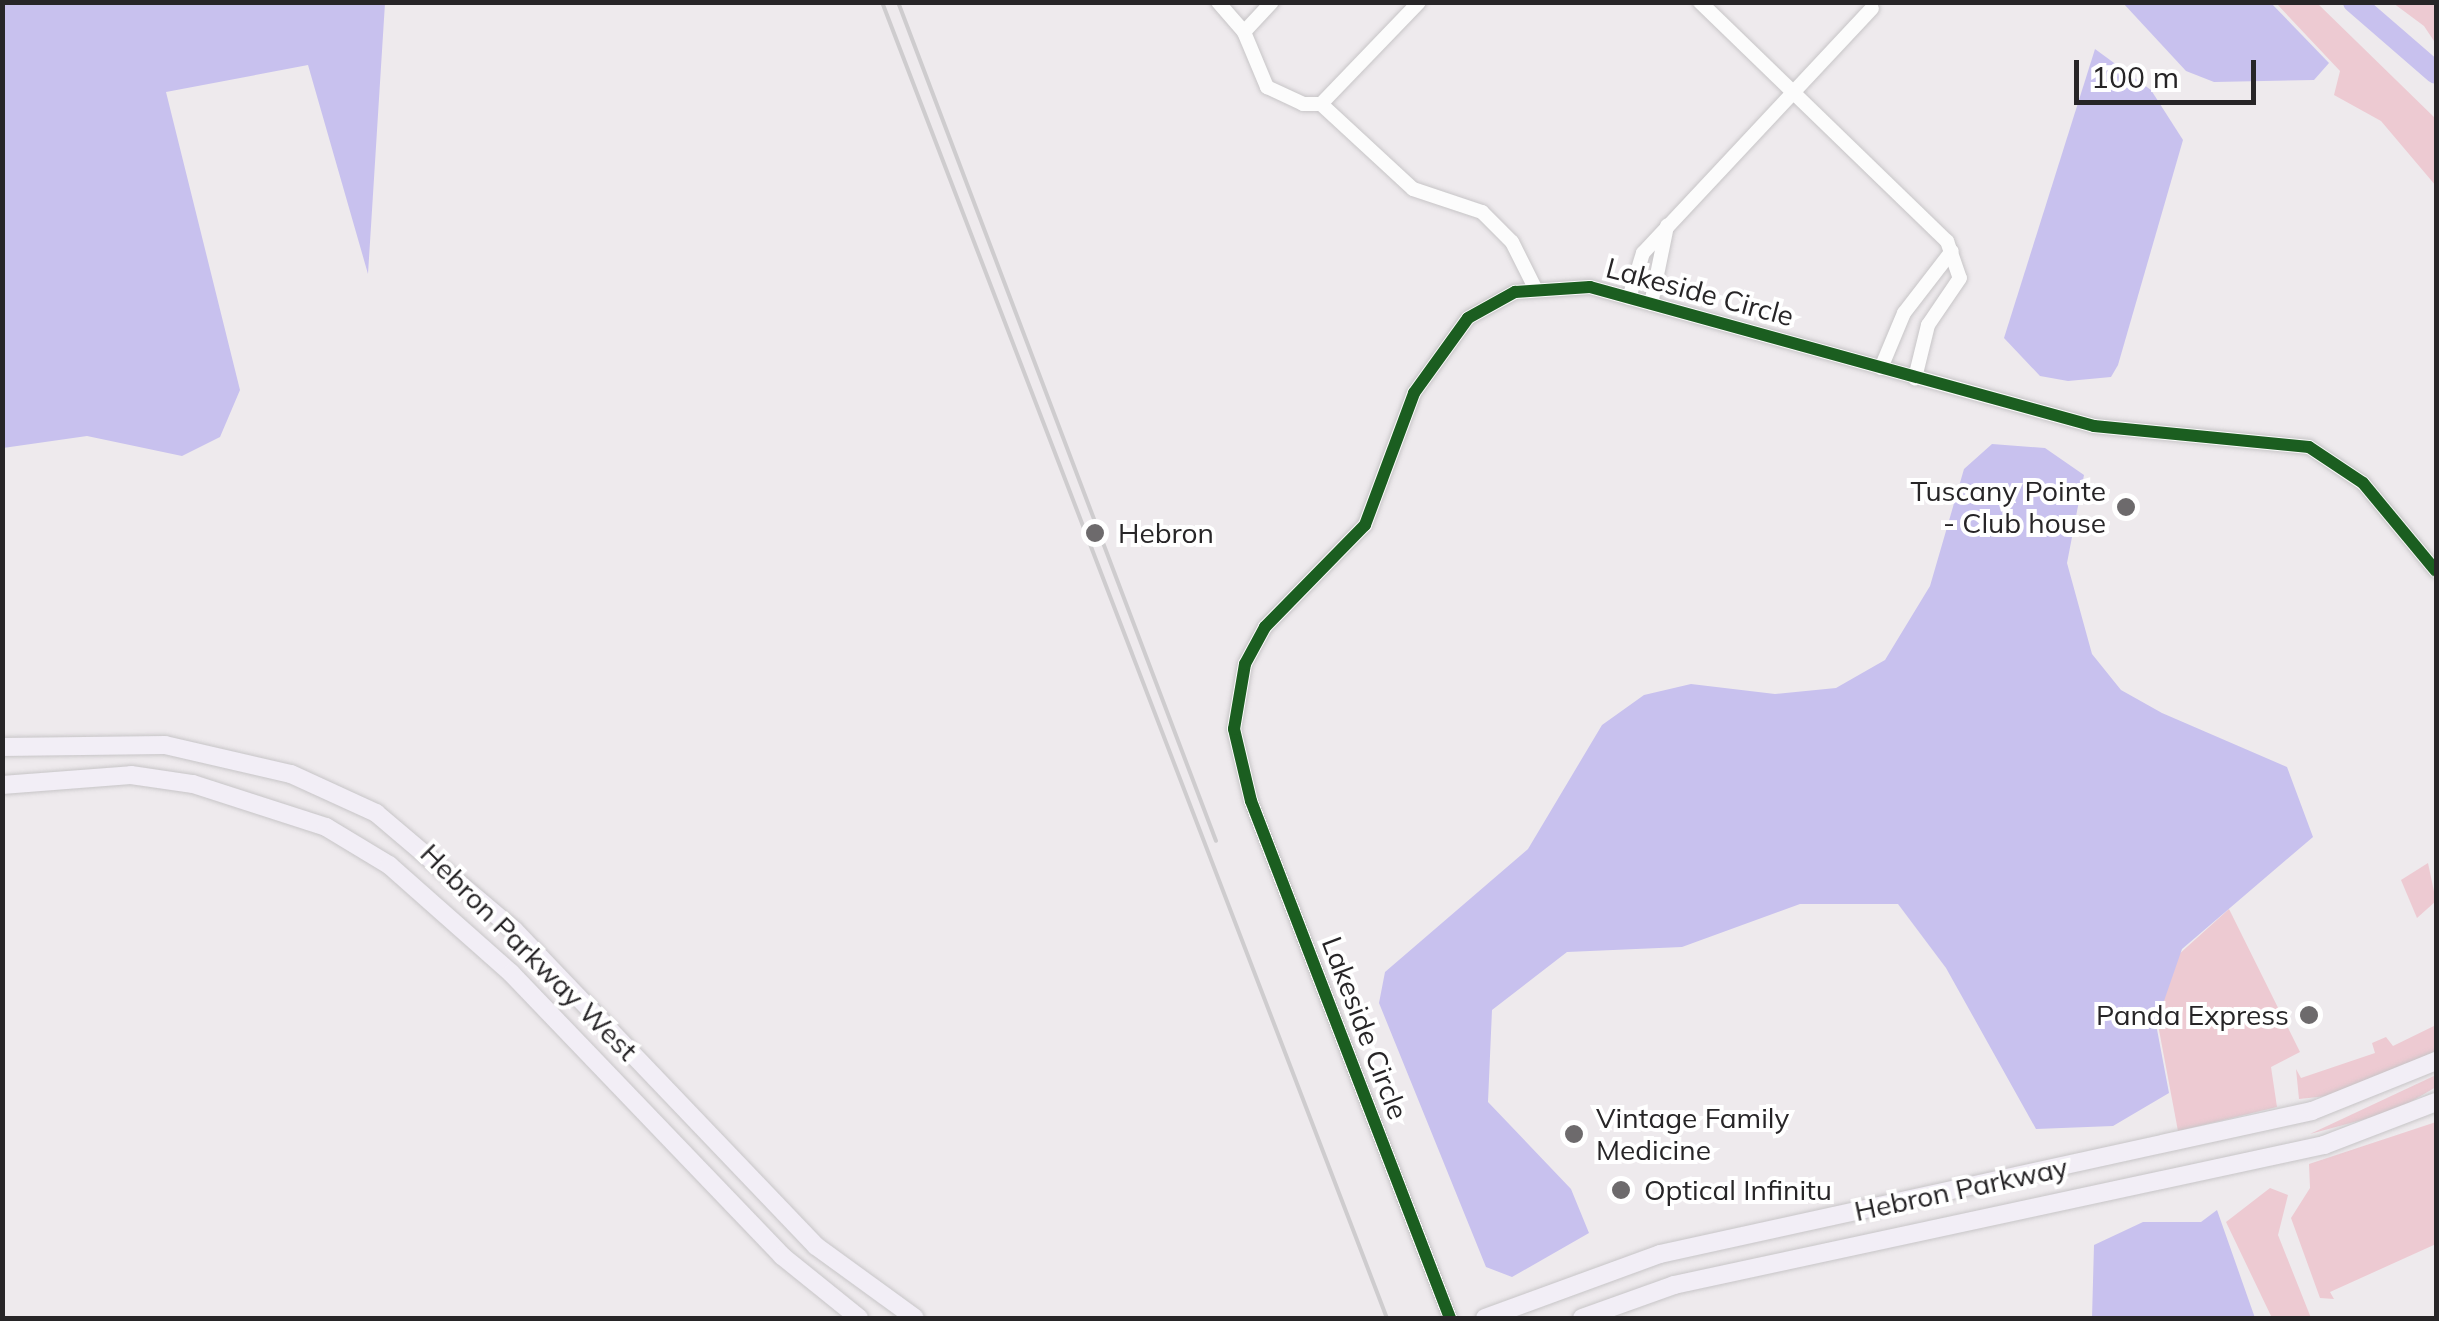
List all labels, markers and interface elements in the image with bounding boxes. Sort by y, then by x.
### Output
scale bar [2079,40,2262,102]
text: 100 m [2091,58,2179,96]
street label: Lakeside Circle [1603,251,1797,333]
place label: Tuscany Pointe - Club house [1911,474,2106,540]
marker: Tuscany Pointe - Club house [2115,496,2137,518]
place label: Hebron [1118,516,1214,550]
marker: Hebron [1082,520,1108,546]
street label: Hebron Parkway West [414,837,644,1067]
street label: Lakeside Circle [1315,932,1415,1124]
place label: Panda Express [2096,998,2289,1032]
marker: Panda Express [2298,1004,2320,1026]
place label: Vintage Family Medicine [1596,1101,1789,1167]
marker: Vintage Family Medicine [1561,1121,1587,1147]
street label: Hebron Parkway [1851,1150,2071,1228]
place label: Optical Infinitu [1644,1173,1832,1207]
marker: Optical Infinitu [1608,1177,1634,1203]

